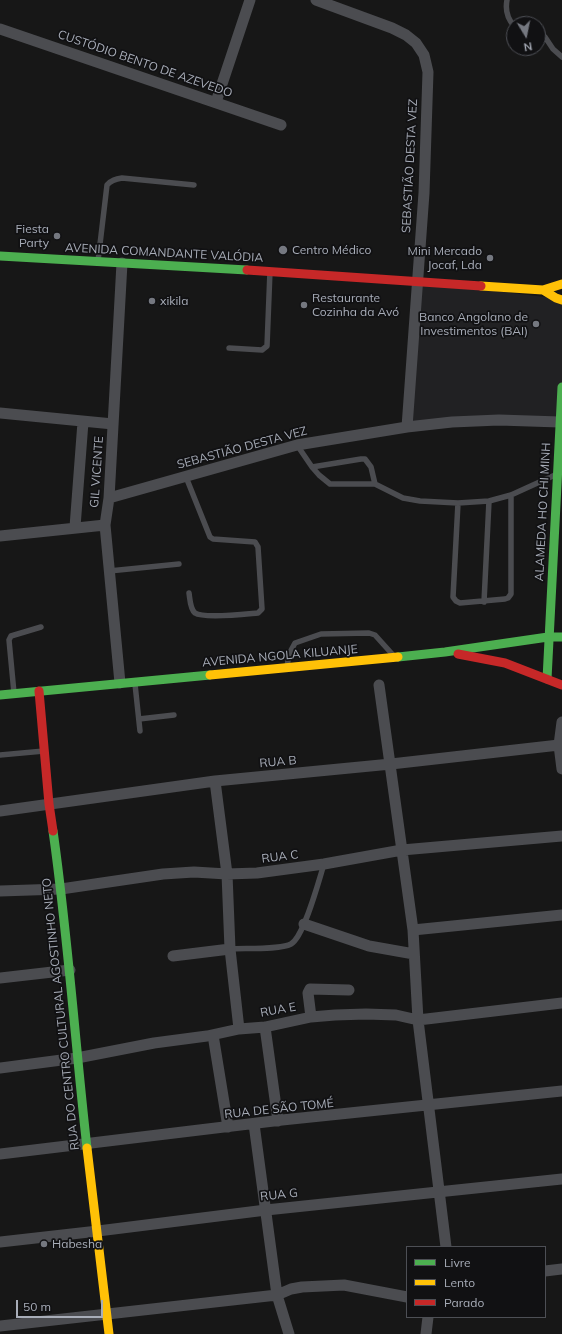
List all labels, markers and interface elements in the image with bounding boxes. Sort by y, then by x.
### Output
north arrow [506,16,546,56]
street label: CUSTÓDIO BENTO DE AZEVEDO [56,27,234,101]
text: N [523,39,533,54]
street label: SEBASTIÃO DESTA VEZ [399,99,421,233]
place label: Fiesta Party [16,222,49,250]
marker: Fiesta Party [52,231,62,241]
street label: AVENIDA COMANDANTE VALÓDIA [64,241,264,265]
place label: Centro Médico [292,243,371,257]
marker: Centro Médico [277,244,289,256]
place label: Mini Mercado Jocaf, Lda [408,244,482,272]
marker: Mini Mercado Jocaf, Lda [485,253,495,263]
place label: Restaurante Cozinha da Avó [312,291,399,319]
place label: xikila [160,294,188,308]
marker: xikila [147,296,157,306]
marker: Restaurante Cozinha da Avó [299,300,309,310]
place label: Banco Angolano de Investimentos (BAI) [419,310,528,338]
marker: Banco Angolano de Investimentos (BAI) [531,319,541,329]
street label: SEBASTIÃO DESTA VEZ [175,424,309,472]
street label: GIL VICENTE [87,436,107,508]
street label: ALAMEDA HO CHI MINH [532,442,554,582]
street label: AVENIDA NGOLA KILUANJE [202,642,358,670]
street label: RUA B [259,753,297,771]
street label: RUA C [261,848,299,866]
street label: RUA DO CENTRO CULTURAL AGOSTINHO NETO [40,877,82,1151]
street label: RUA E [259,1000,297,1020]
street label: RUA DE SÃO TOMÉ [224,1096,334,1122]
street label: RUA G [259,1186,299,1204]
place label: Habesha [52,1237,102,1251]
marker: Habesha [39,1239,49,1249]
legend [406,1246,546,1318]
text: Livre [444,1255,471,1270]
text: Lento [444,1275,475,1290]
scale bar [18,1292,105,1318]
text: Parado [444,1295,484,1310]
text: 50 m [23,1299,51,1314]

